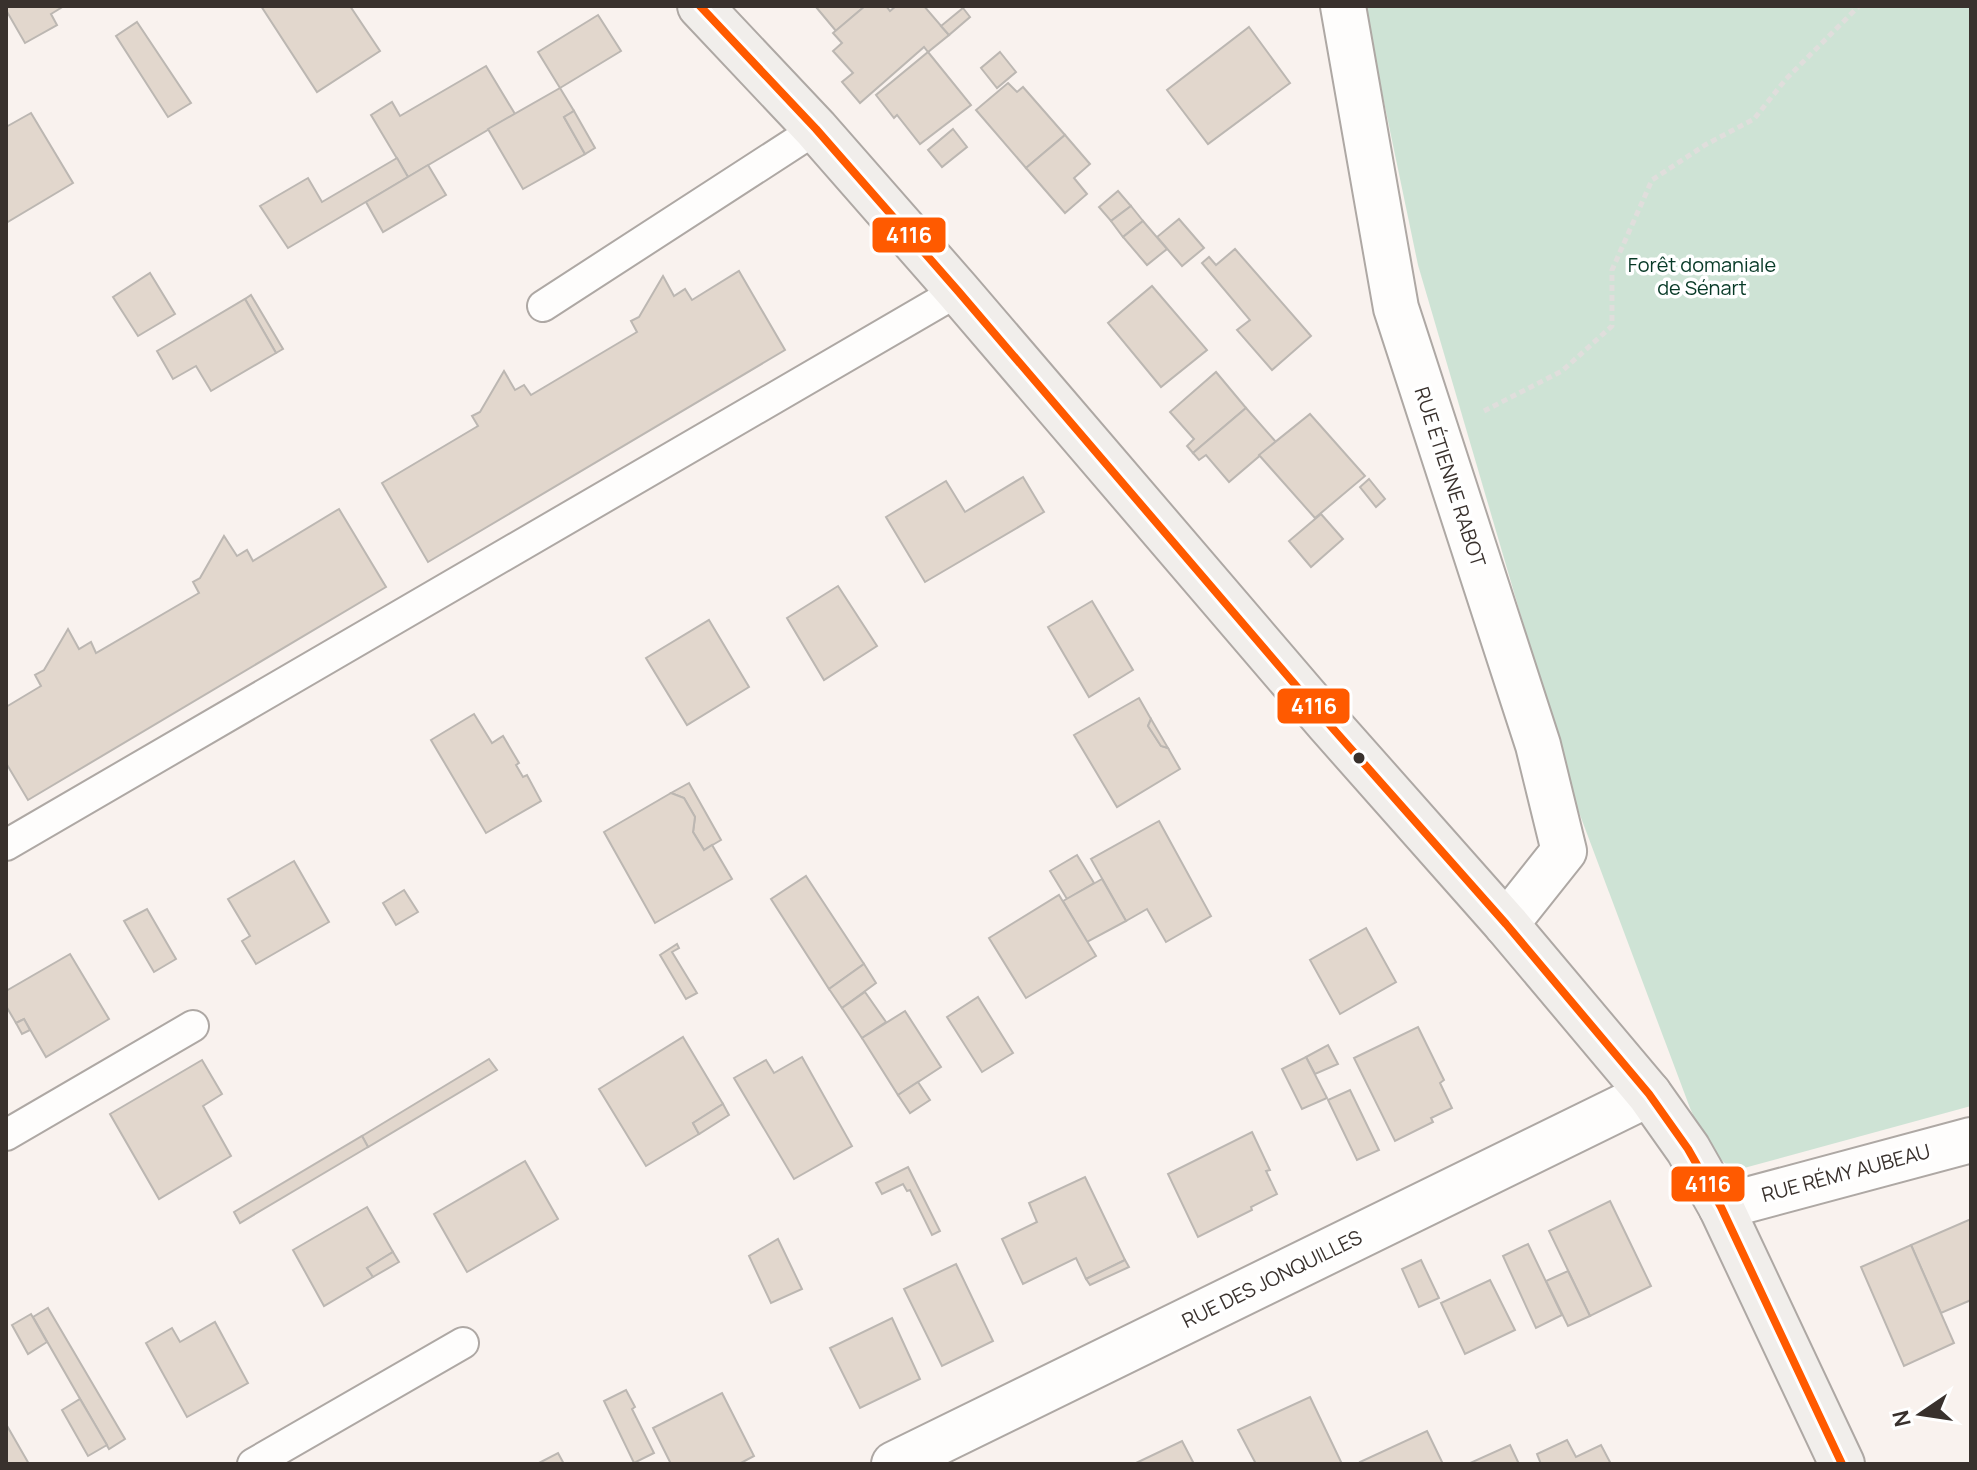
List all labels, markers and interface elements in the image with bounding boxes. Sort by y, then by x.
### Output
line badge: 4116 [871,216,947,254]
text: 4116 [886,220,932,250]
park label: Forêt domaniale de Sénart [1628,251,1776,301]
street label: RUE ÉTIENNE RABOT [1409,383,1492,570]
line badge: 4116 [1276,687,1351,725]
text: 4116 [1291,691,1337,721]
unlabelled marker [1351,750,1367,766]
street label: RUE RÉMY AUBEAU [1759,1137,1933,1208]
line badge: 4116 [1670,1165,1746,1203]
text: 4116 [1685,1169,1731,1199]
street label: RUE DES JONQUILLES [1177,1223,1366,1334]
north arrow [1881,1374,1961,1454]
text: N [1885,1407,1918,1430]

